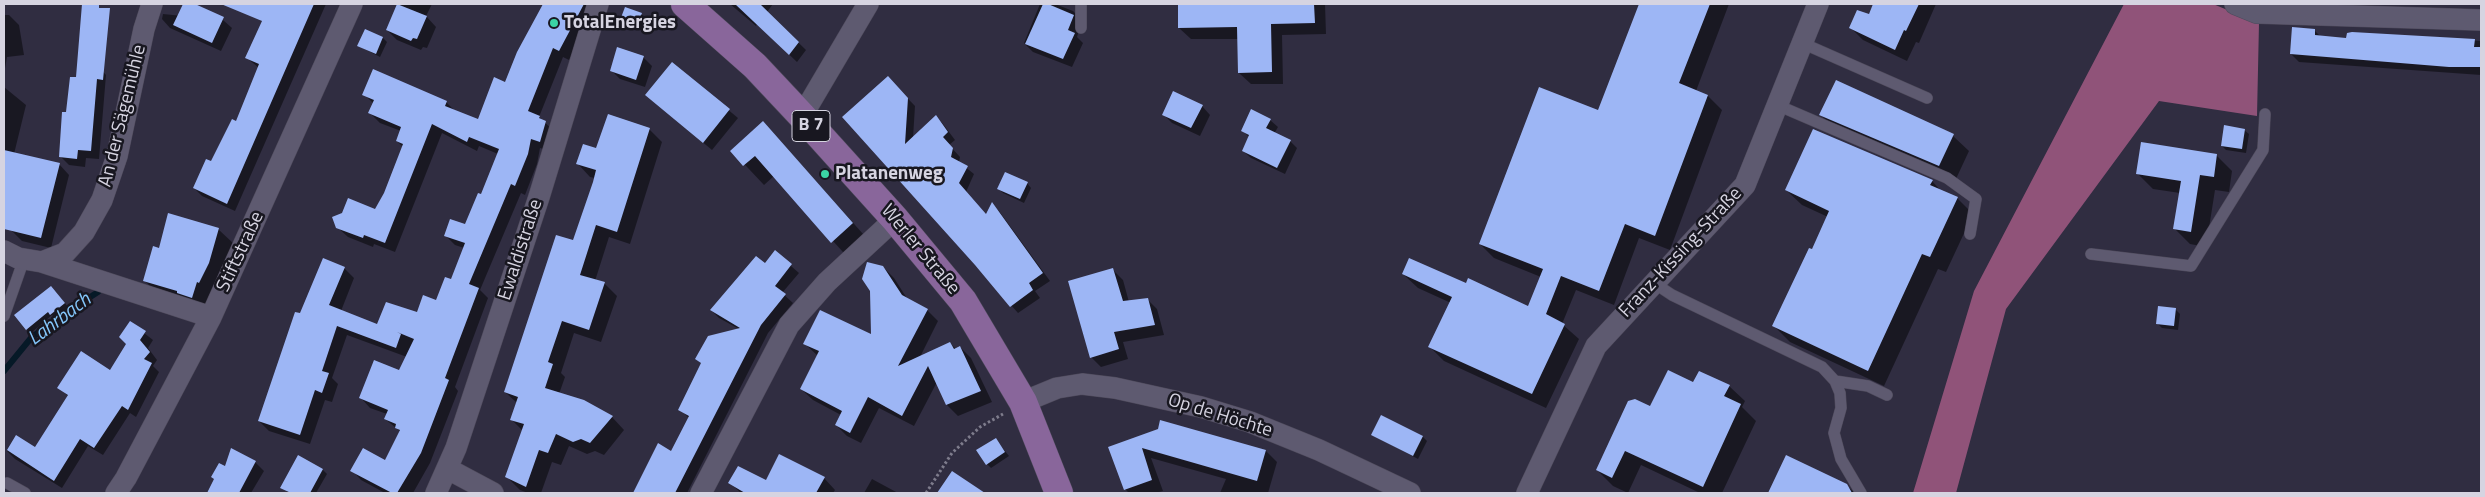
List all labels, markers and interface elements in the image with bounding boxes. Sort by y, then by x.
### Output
place label: TotalEnergies [564,12,676,34]
marker: TotalEnergies [548,17,560,29]
street label: An der Sägemühle [94,43,152,189]
road number: B 7 [792,110,830,142]
place label: Platanenweg [835,163,943,185]
marker: Platanenweg [819,168,831,180]
street label: Franz-Kissing-Straße [1615,183,1747,323]
street label: Ewaldistraße [494,197,548,303]
street label: Werler Straße [876,200,964,300]
street label: Stiftstraße [212,208,270,296]
water label: Lahrbach [24,288,96,352]
street label: Op de Höchte [1165,389,1275,443]

